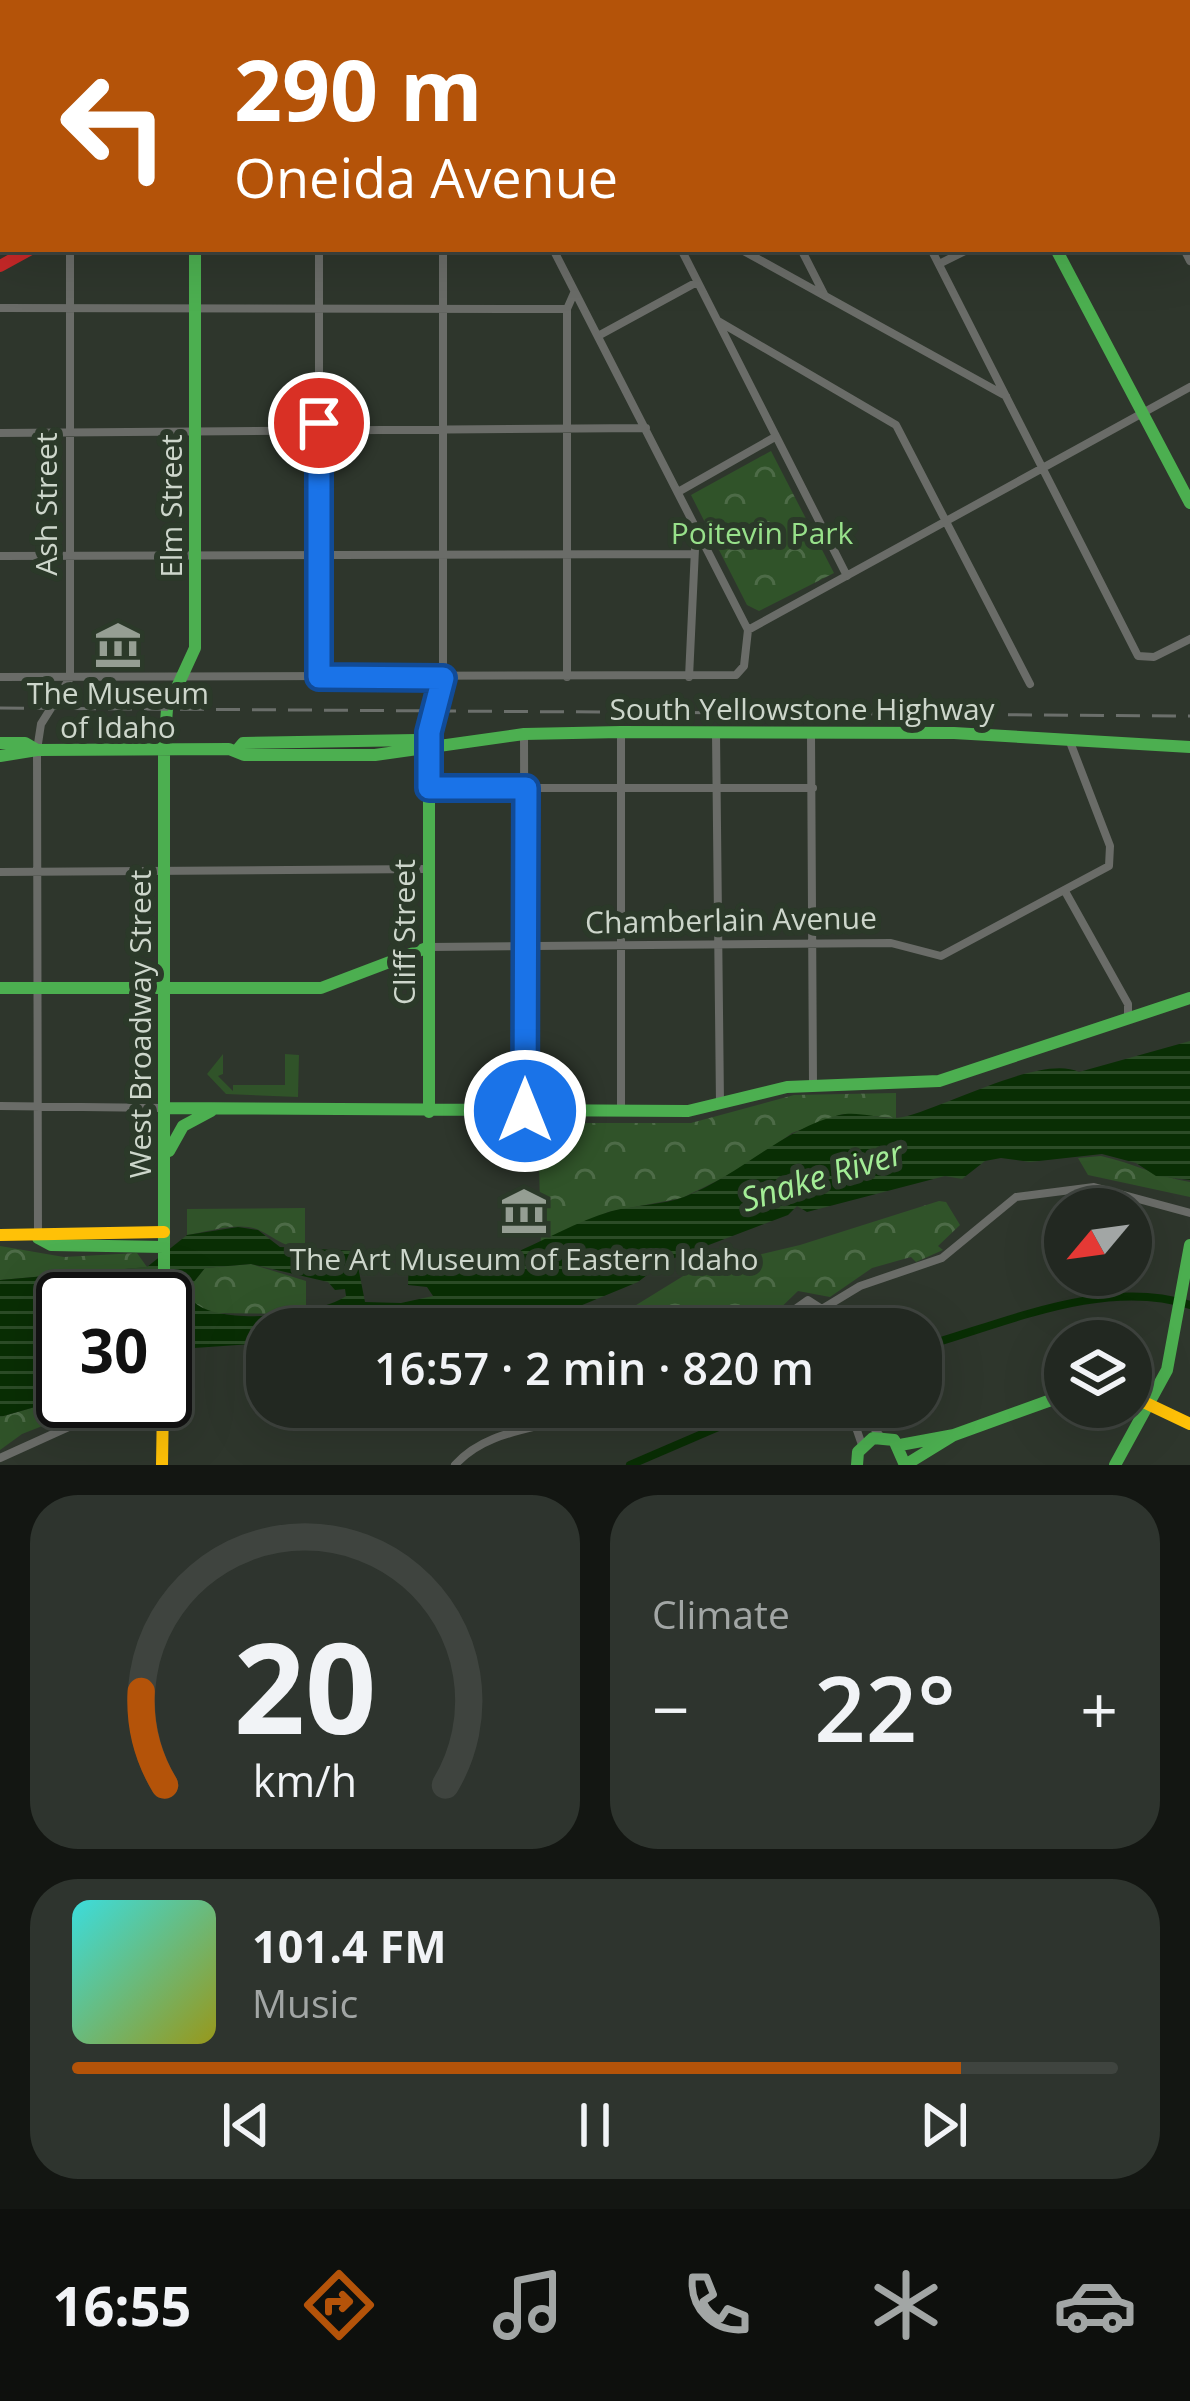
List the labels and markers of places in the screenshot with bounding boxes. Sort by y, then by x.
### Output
pin [268,372,370,474]
museum icon: The Museum of Idaho [93,620,143,670]
place label: The Museum of Idaho [27,672,209,747]
museum icon: The Art Museum of Eastern Idaho [499,1186,549,1236]
place label: The Art Museum of Eastern Idaho [289,1238,759,1279]

